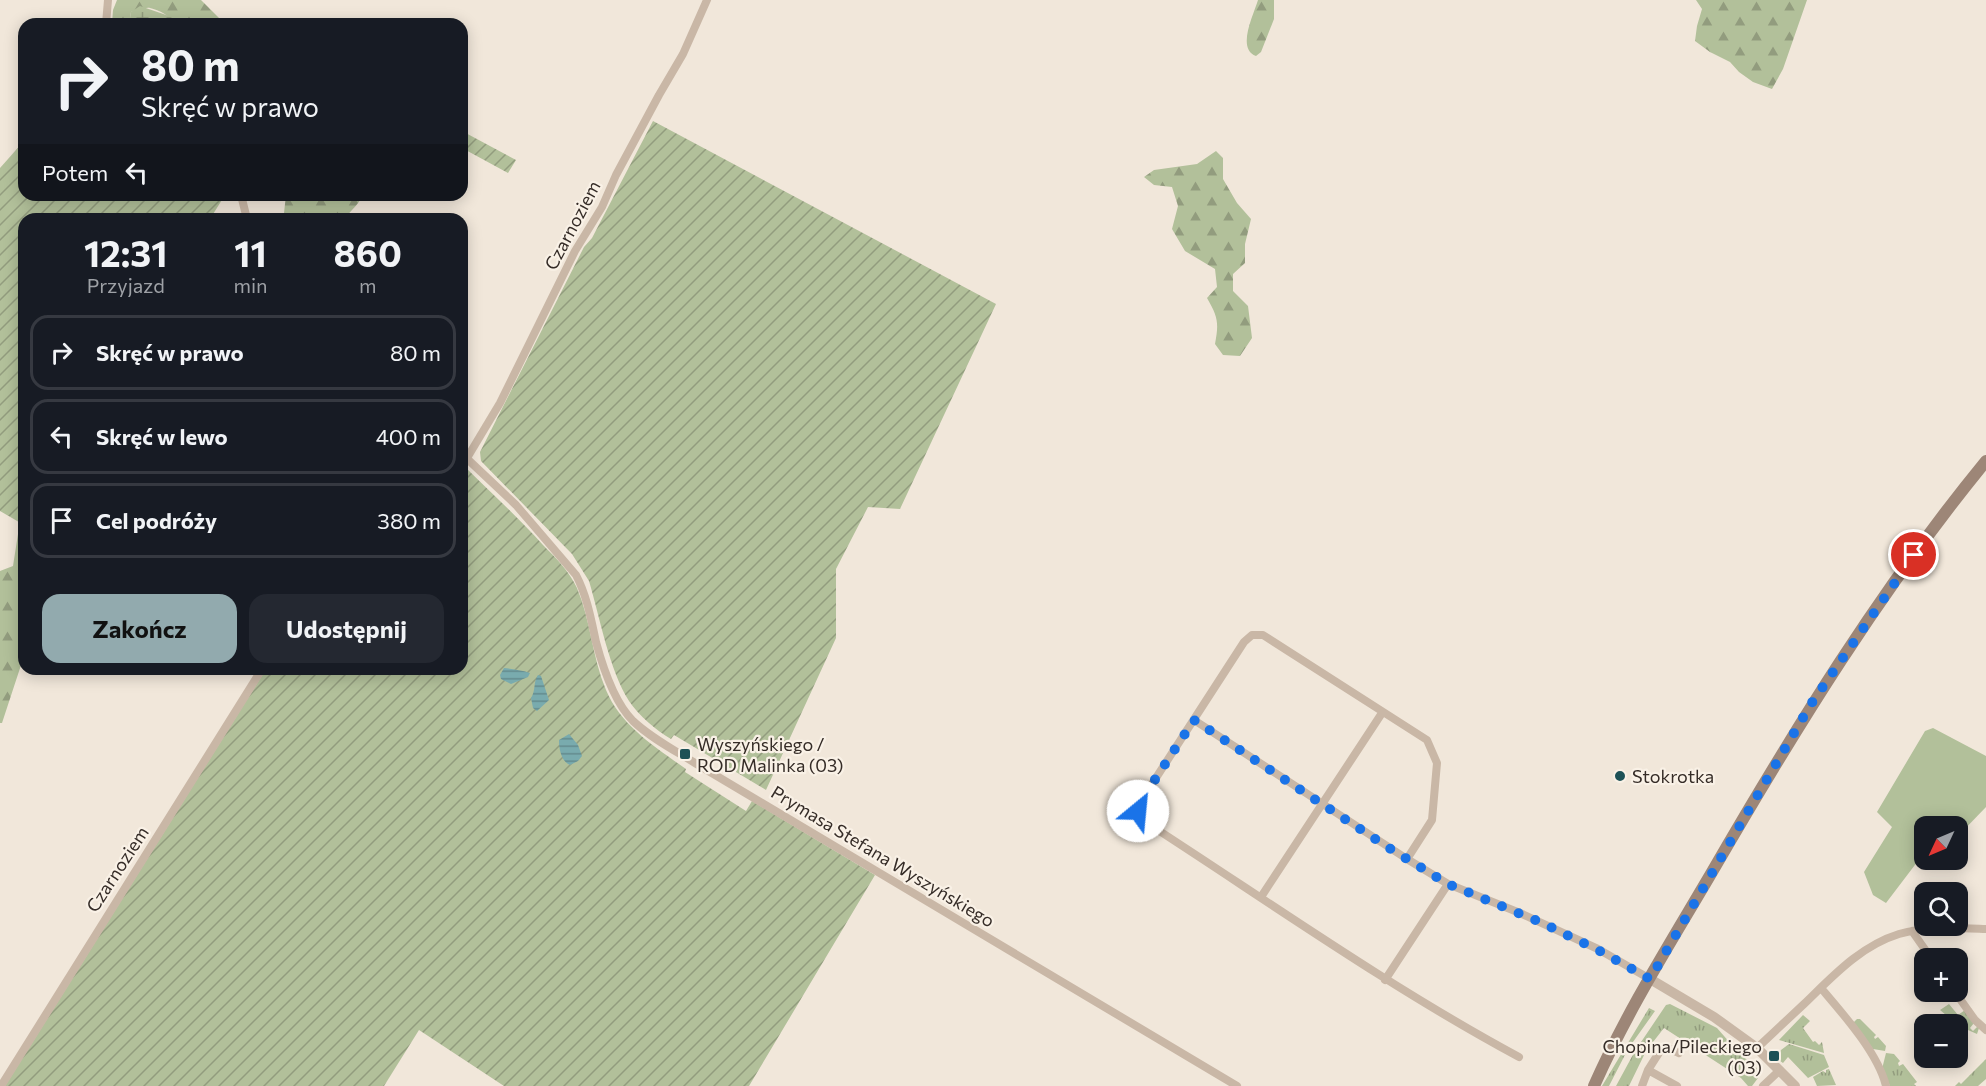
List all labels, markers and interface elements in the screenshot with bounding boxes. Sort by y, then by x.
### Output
text: 80 m [141,38,240,90]
icon: right [42,42,120,120]
text: Skręć w prawo [141,90,319,123]
icon: left [120,156,153,189]
text: Potem [42,159,108,186]
street label: Czarnoziem [539,177,605,273]
text: 12:31 [84,230,168,274]
text: 11 [234,230,267,274]
text: 860 [334,230,402,274]
text: Przyjazd [87,273,165,297]
text: min [234,273,268,297]
text: m [359,273,377,297]
icon: right [45,336,78,369]
text: Skręć w prawo [96,339,244,366]
text: 80 m [390,339,441,366]
icon: left [45,420,78,453]
text: Skręć w lewo [96,423,228,450]
text: 400 m [376,423,441,450]
icon: arrive [45,504,78,537]
text: Cel podróży [96,507,217,534]
text: 380 m [377,507,441,534]
pin [1888,529,1939,580]
icon: arrive [1897,538,1930,571]
button: Zakończ [42,594,237,663]
button: Udostępnij [249,594,444,663]
place label: Wyszyńskiego / ROD Malinka (03) [697,733,844,776]
marker: Wyszyńskiego / ROD Malinka (03) [678,747,692,761]
place label: Stokrotka [1632,765,1714,787]
marker: Stokrotka [1613,769,1627,783]
position arrow [1106,779,1170,843]
street label: Prymasa Stefana Wyszyńskiego [767,780,999,932]
north arrow [1914,816,1968,870]
map controls [1914,816,1968,1068]
street label: Czarnoziem [81,822,153,916]
button: search [1914,882,1968,936]
button: + [1914,948,1968,1002]
button: − [1914,1014,1968,1068]
place label: Chopina/Pileckiego (03) [1602,1035,1762,1078]
marker: Chopina/Pileckiego (03) [1767,1049,1781,1063]

